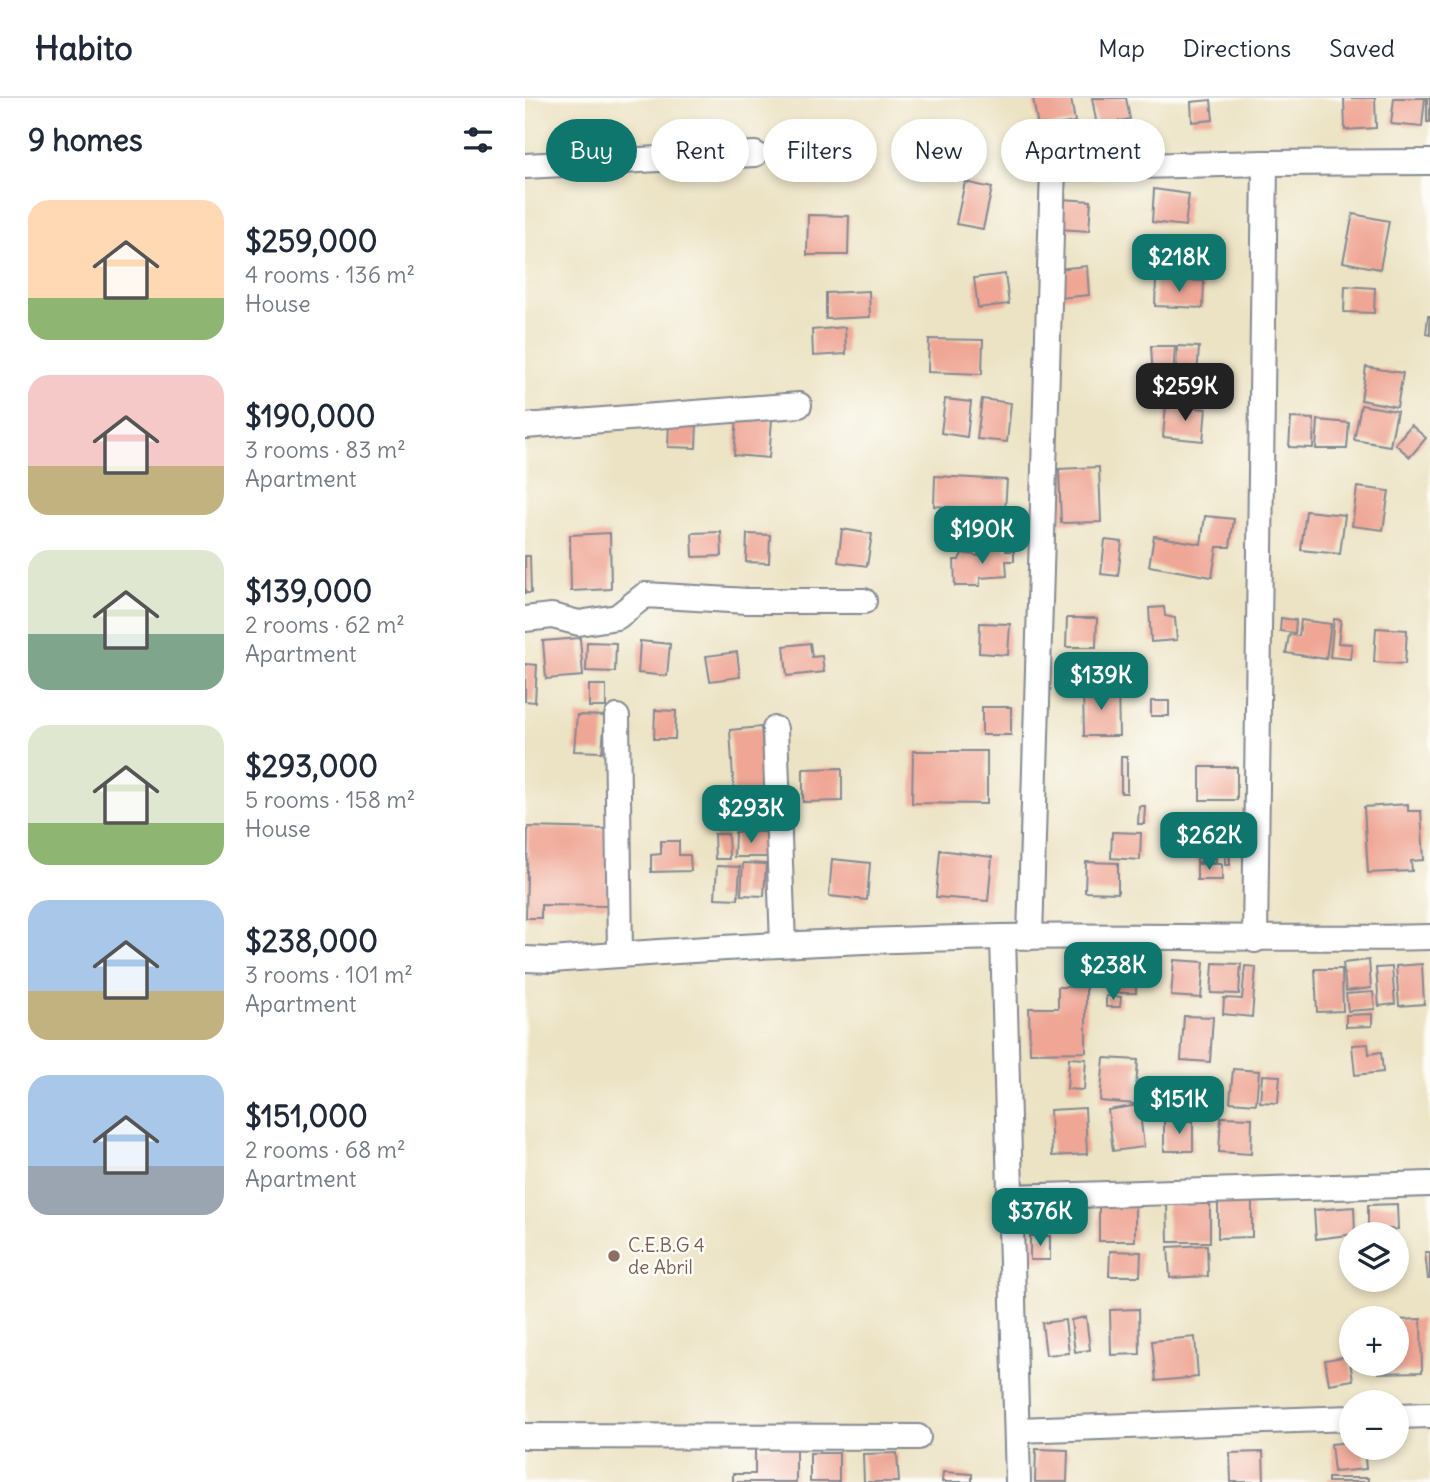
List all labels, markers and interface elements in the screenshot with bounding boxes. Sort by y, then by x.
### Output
text: Habito [35,27,133,69]
text: Map [1098,33,1145,63]
text: Directions [1183,33,1291,63]
text: Saved [1329,33,1395,63]
chip: Buy [546,119,637,182]
chip: Rent [651,119,749,182]
chip: Filters [763,119,877,182]
chip: New [891,119,987,182]
chip: Apartment [1001,119,1165,182]
text: 9 homes [28,121,143,159]
icon: filters [459,121,497,159]
text: $259,000 [245,222,377,260]
icon: home [84,228,168,312]
pin: $218K [1130,234,1228,294]
text: $218K [1148,242,1210,271]
text: 4 rooms · 136 m² [245,260,415,289]
text: House [245,289,311,318]
pin: $259K [1136,364,1234,423]
text: $259K [1152,371,1218,400]
text: $190,000 [245,397,376,435]
icon: home [84,403,168,487]
text: 3 rooms · 83 m² [245,435,406,464]
text: Apartment [245,464,357,493]
pin: $190K [933,506,1031,566]
text: $190K [950,514,1014,543]
text: $139,000 [245,572,372,610]
icon: home [84,578,168,662]
text: 2 rooms · 62 m² [245,610,405,639]
text: Apartment [245,639,357,668]
pin: $139K [1052,652,1150,712]
text: $139K [1070,660,1132,689]
text: $293,000 [245,747,378,785]
icon: home [84,753,168,837]
text: 5 rooms · 158 m² [245,785,415,814]
pin: $293K [702,786,800,845]
text: $293K [718,793,784,822]
pin: $262K [1160,812,1258,872]
text: House [245,814,311,843]
text: $262K [1176,820,1242,849]
text: $238,000 [245,922,378,960]
icon: home [84,928,168,1012]
pin: $238K [1064,942,1162,1002]
text: $238K [1080,950,1146,979]
text: 3 rooms · 101 m² [245,960,413,989]
text: Apartment [245,989,357,1018]
pin: $151K [1130,1076,1228,1136]
text: $151K [1150,1084,1208,1113]
text: $151,000 [245,1097,368,1135]
icon: home [84,1103,168,1187]
text: 2 rooms · 68 m² [245,1135,406,1164]
text: Apartment [245,1164,357,1193]
pin: $376K [991,1188,1089,1248]
text: $376K [1008,1196,1072,1225]
map controls [1339,1222,1409,1460]
button: layers [1339,1222,1409,1292]
place label: C.E.B.G 4 de Abril [628,1233,705,1279]
marker: C.E.B.G 4 de Abril [606,1248,622,1264]
button: + [1339,1306,1409,1376]
button: − [1339,1390,1409,1460]

